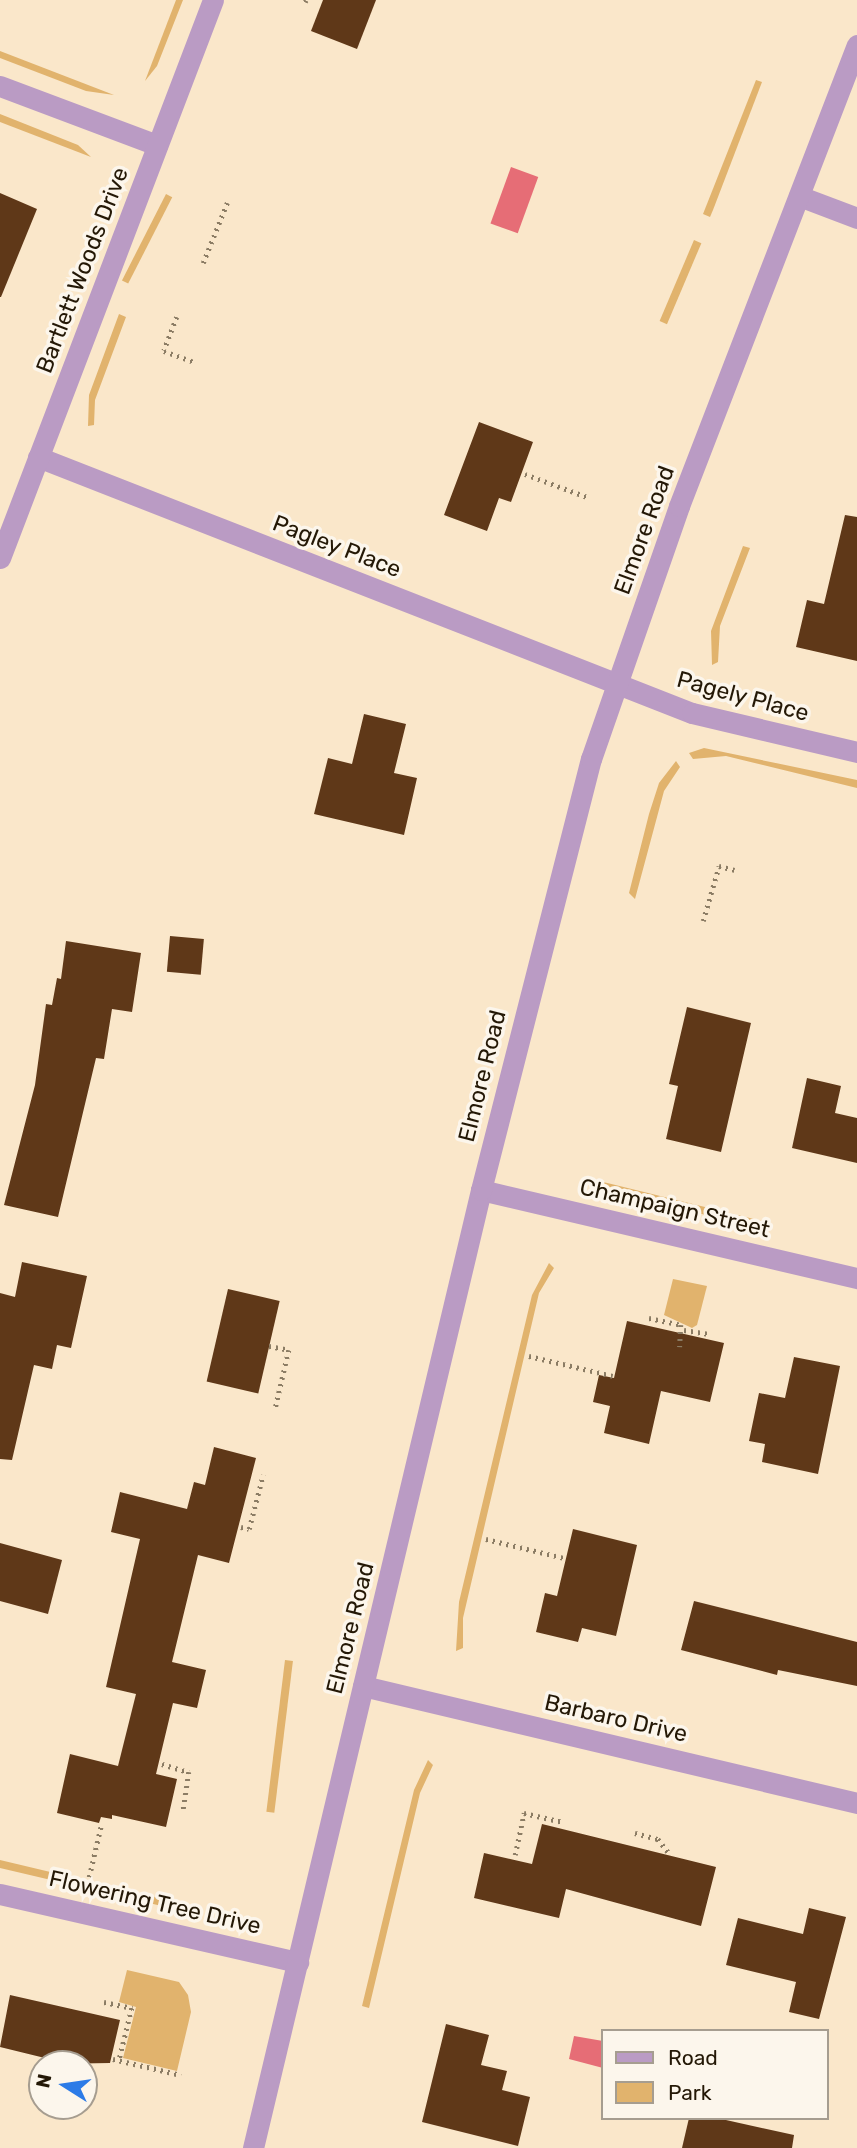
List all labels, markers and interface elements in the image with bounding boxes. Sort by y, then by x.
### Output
street label: Bartlett Woods Drive [30,163,134,377]
street label: Elmore Road [608,462,680,598]
street label: Pagley Place [269,509,405,583]
street label: Pagely Place [674,665,812,727]
street label: Elmore Road [452,1007,512,1145]
street label: Champaign Street [577,1173,773,1243]
street label: Elmore Road [320,1559,380,1697]
street label: Barbaro Drive [542,1688,690,1748]
street label: Flowering Tree Drive [46,1864,264,1940]
legend [602,2029,829,2120]
text: Road [668,2045,718,2070]
north arrow [28,2050,98,2120]
text: N [31,2072,57,2090]
text: Park [668,2080,712,2105]

